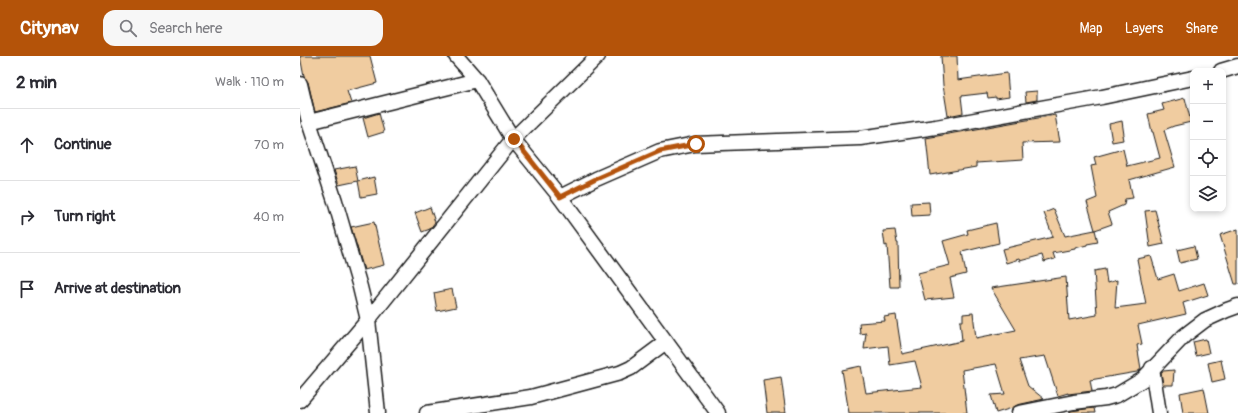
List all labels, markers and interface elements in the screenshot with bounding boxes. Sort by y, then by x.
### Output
search box [103,10,383,46]
text: Citynav [20,16,79,40]
icon: search [117,17,139,39]
text: Search here [149,19,222,38]
text: Map [1080,20,1103,37]
text: Layers [1125,20,1163,37]
text: Share [1185,20,1218,37]
map controls [1190,68,1226,212]
button: + [1190,68,1226,104]
text: 2 min [16,72,57,93]
text: Walk · 110 m [215,74,284,90]
button: − [1190,104,1226,140]
route end [505,130,523,148]
icon: ahead [16,134,38,156]
text: Continue [54,135,112,154]
route start [687,135,705,153]
text: 70 m [254,137,284,153]
button: locate [1190,140,1226,176]
button: layers [1190,176,1226,212]
icon: right [16,206,38,228]
text: Turn right [54,207,115,226]
text: 40 m [253,209,284,225]
icon: arrive [16,278,38,300]
text: Arrive at destination [54,279,181,298]

